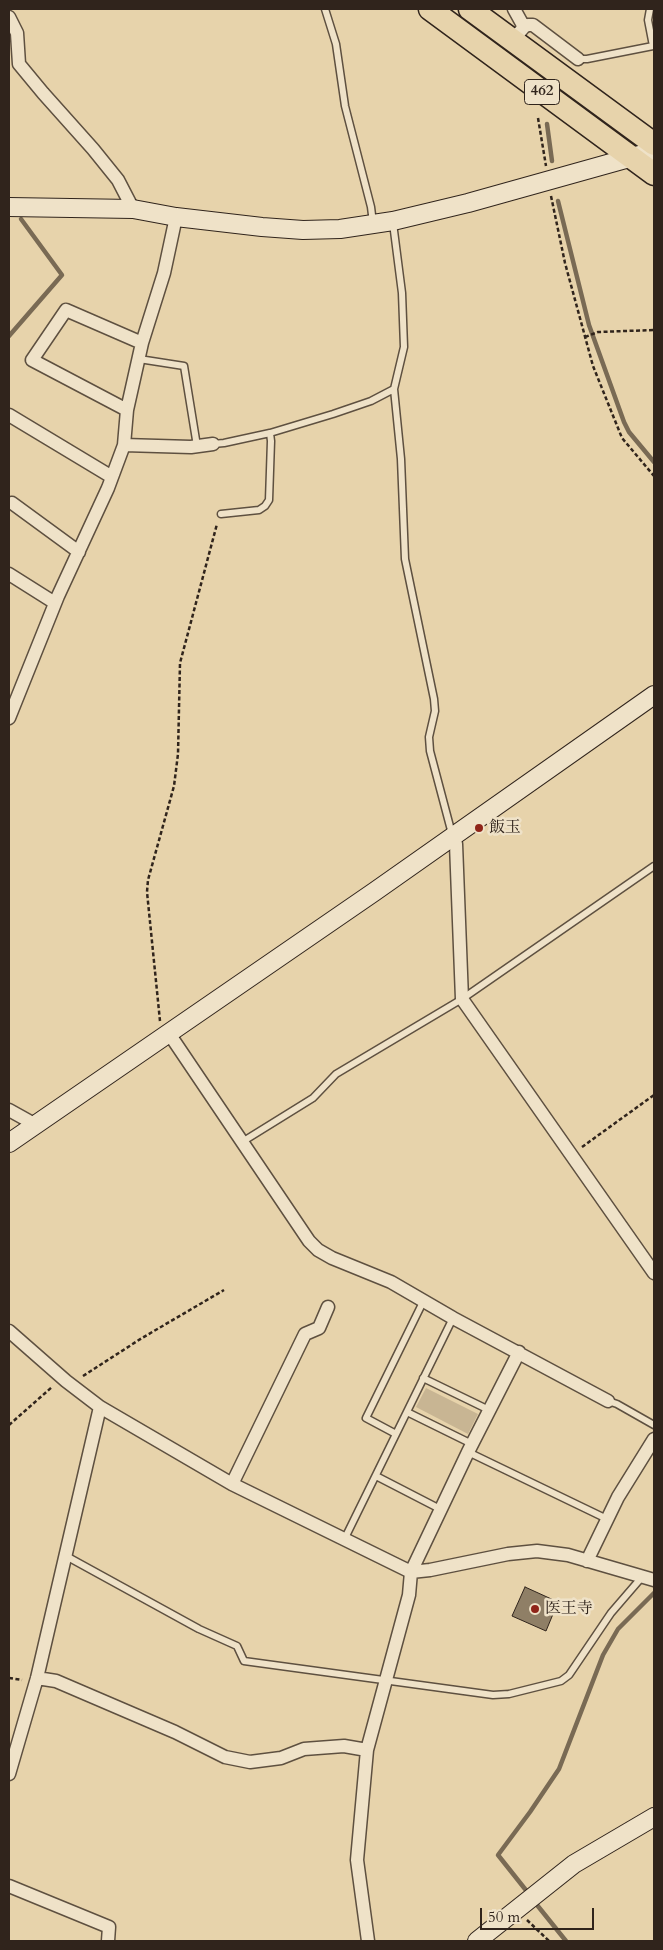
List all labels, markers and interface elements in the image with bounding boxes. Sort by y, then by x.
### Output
road number: 462 [524,80,560,104]
place label: 飯玉 [489,818,521,838]
marker: 飯玉 [473,822,485,834]
place label: 医王寺 [545,1599,593,1619]
marker: 医王寺 [529,1603,541,1615]
scale bar [483,1898,597,1930]
text: 50 m [488,1907,520,1927]

